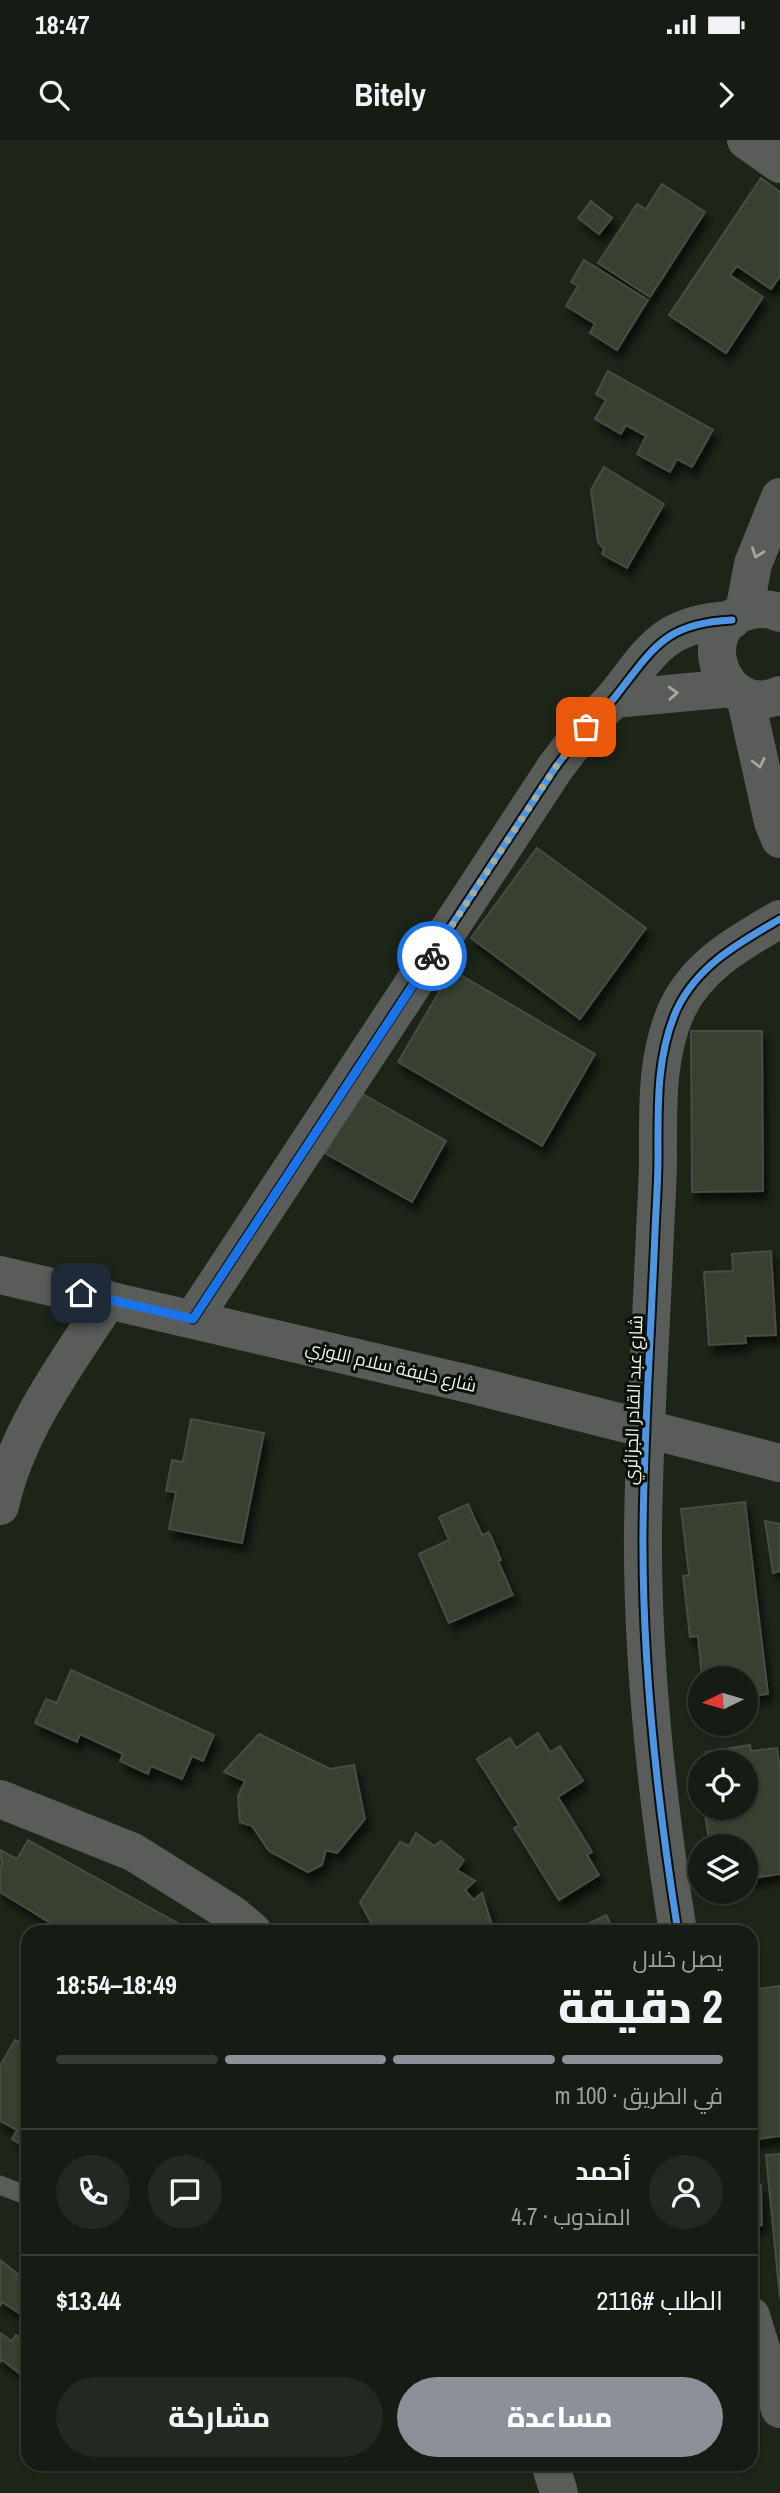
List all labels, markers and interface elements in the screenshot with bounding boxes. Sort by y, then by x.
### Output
text: 18:47 [35,7,90,42]
text: Bitely [354,73,426,116]
icon: search [35,76,73,114]
icon: forward [707,76,745,114]
one-way arrow [751,547,765,559]
one-way arrow [668,686,679,701]
pin [556,697,616,757]
icon: bag [567,708,605,746]
one-way arrow [751,757,766,769]
courier [397,921,467,991]
icon: bike [413,937,451,975]
pin [51,1263,111,1323]
icon: home [62,1274,100,1312]
street label: شارع عبد القادر الجزائري [618,1315,650,1485]
street label: شارع خليفة سلام اللوزي [303,1334,479,1400]
north arrow [688,1666,758,1736]
map controls [688,1666,758,1904]
button: locate [688,1750,758,1820]
button: layers [688,1834,758,1904]
text: يصل خلال [632,1943,723,1974]
text: 18:49–18:54 [56,1967,177,2002]
text: 2 دقيقة [558,1975,723,2037]
text: في الطريق · 100 m [555,2080,723,2111]
text: أحمد [575,2153,631,2188]
button: phone [56,2155,130,2229]
button: chat [148,2155,222,2229]
button: person [649,2155,723,2229]
text: المندوب · 4.7 [511,2201,631,2232]
text: $13.44 [56,2283,121,2318]
text: الطلب #2116 [596,2283,723,2318]
button: مشاركة [56,2377,383,2457]
button: مساعدة [397,2377,723,2457]

